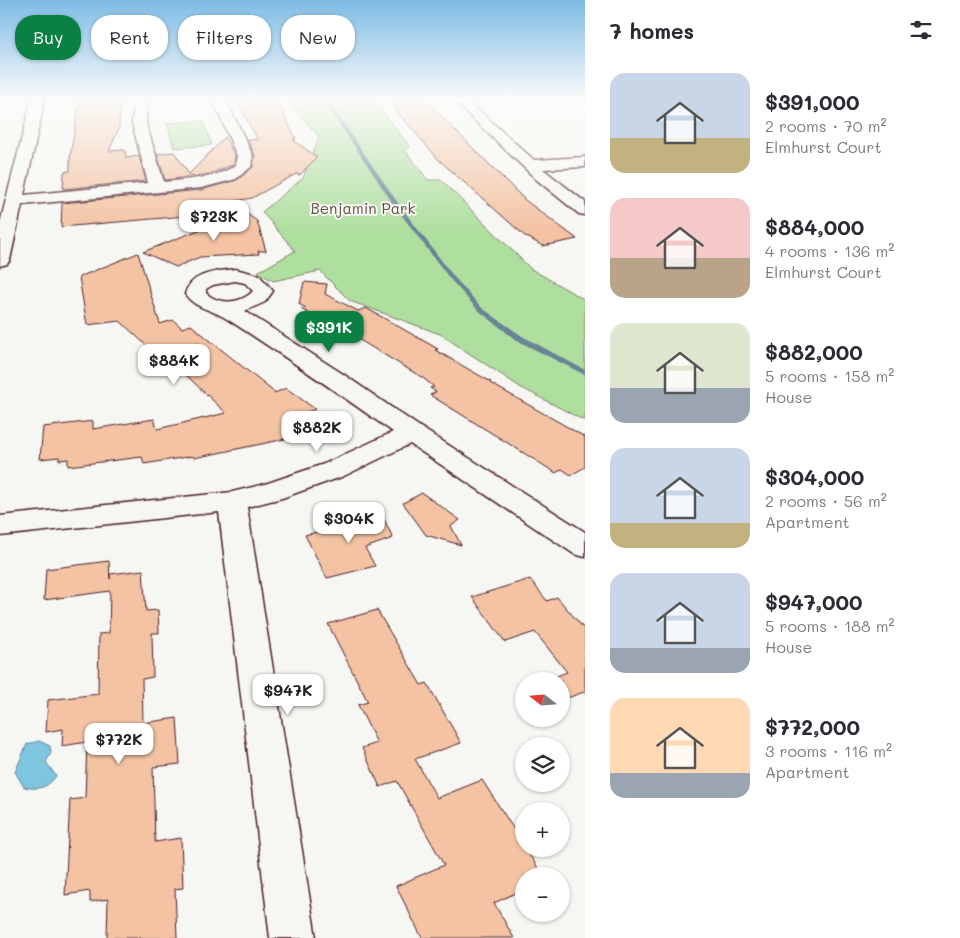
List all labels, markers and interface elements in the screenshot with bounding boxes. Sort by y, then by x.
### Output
chip: Buy [15,15,81,60]
chip: Rent [91,15,168,60]
chip: Filters [178,15,271,60]
chip: New [281,15,355,60]
icon: filters [907,16,935,44]
text: 7 homes [610,17,694,44]
text: $391,000 [765,88,859,115]
icon: home [650,93,710,153]
text: 2 rooms · 70 m² [765,115,886,136]
text: Elmhurst Court [765,136,881,157]
park label: Benjamin Park [311,198,416,218]
pin: $723K [179,200,249,242]
text: $723K [190,205,238,226]
text: $884,000 [765,213,864,240]
icon: home [650,218,710,278]
text: 4 rooms · 136 m² [765,240,894,261]
text: Elmhurst Court [765,261,881,282]
pin: $391K [294,310,364,353]
text: $391K [306,316,352,337]
text: $882,000 [765,338,863,365]
icon: home [650,343,710,403]
pin: $884K [139,344,209,386]
text: $884K [149,349,199,370]
text: 5 rooms · 158 m² [765,365,894,386]
text: House [765,386,812,407]
pin: $882K [282,410,352,453]
text: $882K [292,416,342,437]
text: $304,000 [765,463,864,490]
icon: home [650,468,710,528]
text: 2 rooms · 56 m² [765,490,887,511]
pin: $304K [314,502,384,544]
text: $304K [324,507,374,528]
text: Apartment [765,511,850,532]
text: $947,000 [765,588,863,615]
icon: home [650,593,710,653]
text: 5 rooms · 188 m² [765,615,895,636]
text: House [765,636,812,657]
north arrow [515,672,570,728]
map controls [515,672,570,922]
pin: $947K [253,674,323,716]
text: $947K [263,679,313,700]
text: $772,000 [765,713,860,740]
icon: home [650,718,710,778]
pin: $772K [84,722,154,765]
text: $772K [95,728,143,749]
button: layers [515,737,570,792]
text: 3 rooms · 116 m² [765,740,892,761]
text: Apartment [765,761,850,782]
button: + [515,802,570,857]
button: − [515,867,570,922]

